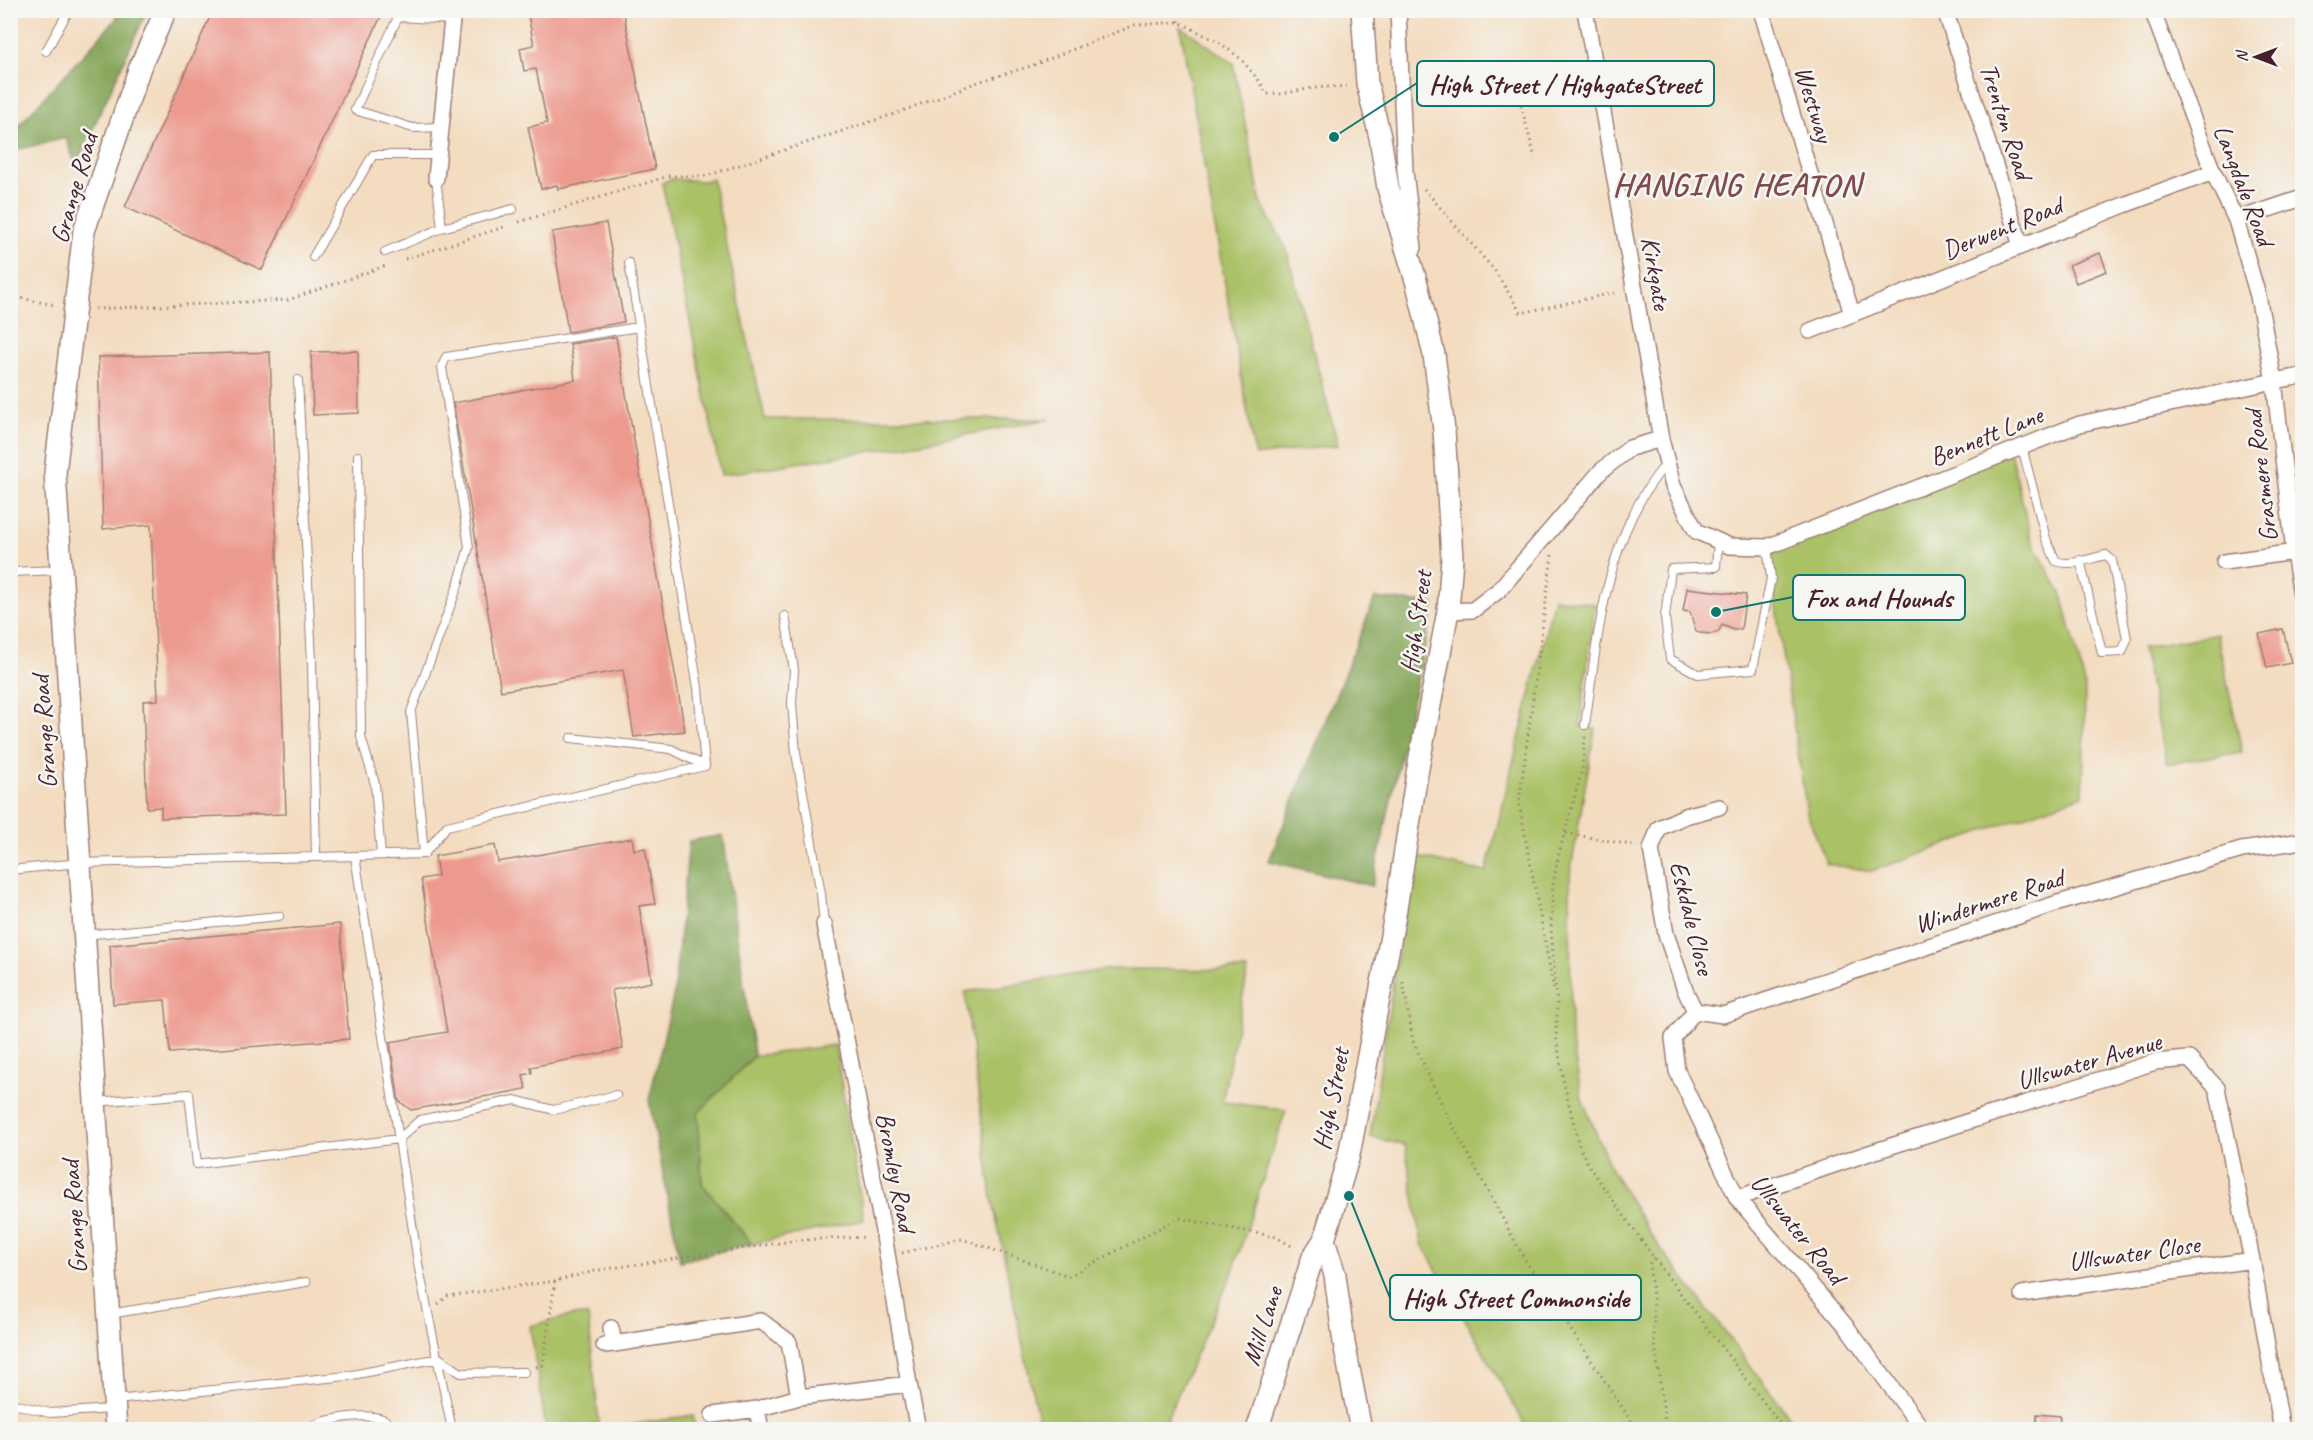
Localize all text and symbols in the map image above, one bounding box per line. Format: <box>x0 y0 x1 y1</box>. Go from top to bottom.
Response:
north arrow <box>2226 27 2286 87</box>
text: N <box>2232 49 2252 62</box>
street label: Trenton Road <box>1972 59 2041 187</box>
callout: High Street / HighgateStreet <box>1417 61 1714 106</box>
street label: Westway <box>1787 62 1842 148</box>
text: High Street / HighgateStreet <box>1429 67 1704 101</box>
street label: Langdale Road <box>2206 120 2283 254</box>
street label: Grange Road <box>43 125 107 247</box>
district label: HANGING HEATON <box>1613 164 1865 205</box>
street label: Derwent Road <box>1937 188 2070 267</box>
street label: Kirkgate <box>1633 234 1679 314</box>
street label: Bennett Lane <box>1925 397 2050 474</box>
street label: Grasmere Road <box>2236 404 2285 544</box>
street label: High Street <box>1392 566 1440 675</box>
callout: Fox and Hounds <box>1793 575 1965 620</box>
text: Fox and Hounds <box>1806 581 1955 615</box>
street label: Grange Road <box>23 671 64 790</box>
street label: Eskdale Close <box>1662 858 1723 981</box>
street label: Windermere Road <box>1910 860 2071 941</box>
street label: Ullswater Avenue <box>2013 1024 2166 1097</box>
street label: High Street <box>1305 1043 1357 1153</box>
street label: Bromley Road <box>868 1110 924 1238</box>
street label: Grange Road <box>53 1156 94 1275</box>
street label: Ullswater Road <box>1743 1167 1855 1294</box>
street label: Ullswater Close <box>2066 1227 2204 1279</box>
callout: High Street Commonside <box>1390 1275 1641 1320</box>
street label: Mill Lane <box>1234 1281 1291 1369</box>
text: High Street Commonside <box>1403 1281 1631 1315</box>

